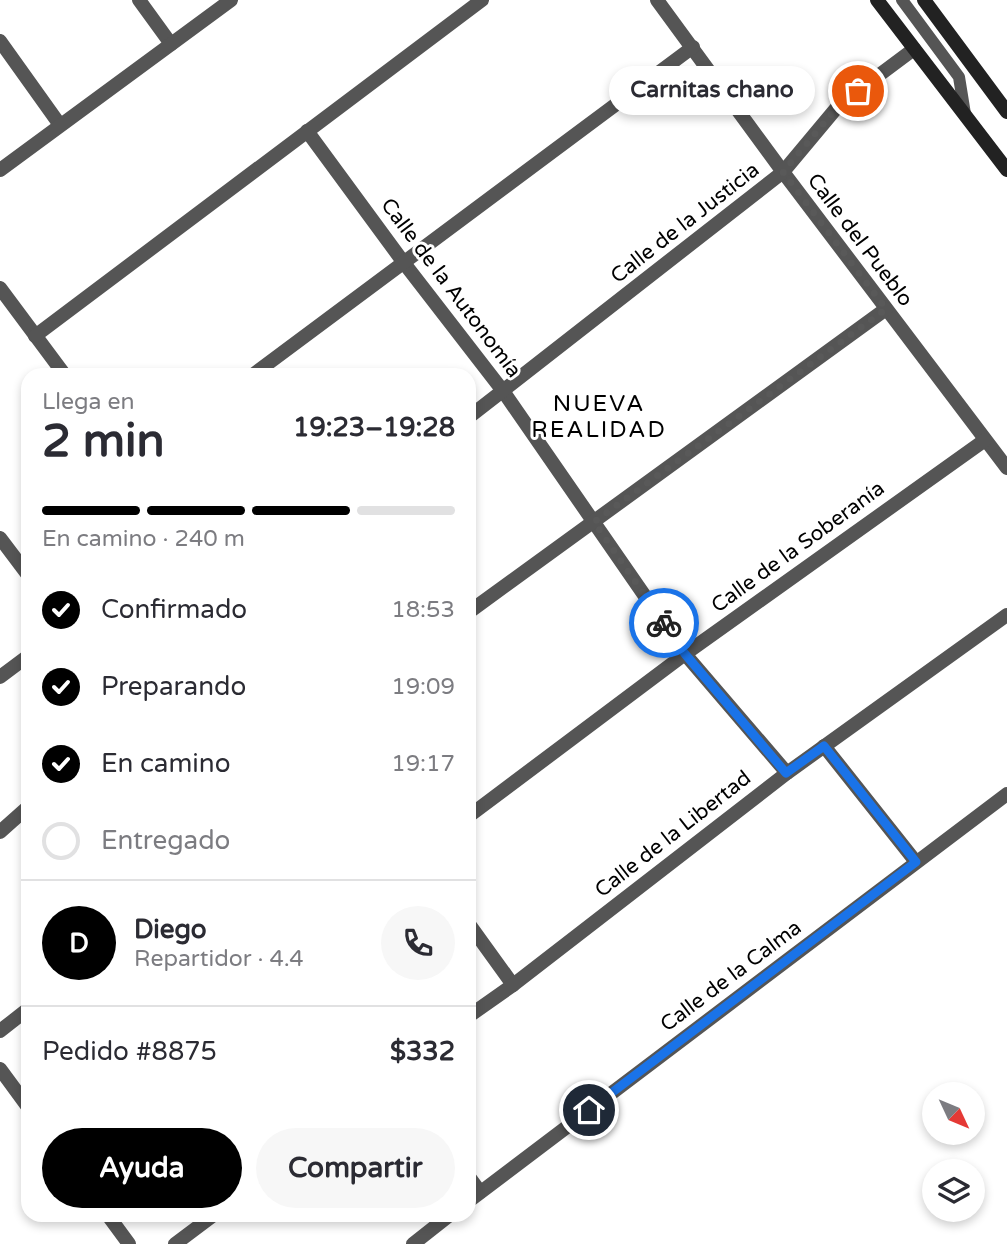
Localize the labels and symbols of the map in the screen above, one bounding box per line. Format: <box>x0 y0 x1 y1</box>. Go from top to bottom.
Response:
pin <box>828 61 888 121</box>
callout: Carnitas chano <box>610 66 816 116</box>
street label: Calle de la Justicia <box>606 157 764 289</box>
street label: Calle del Pueblo <box>802 169 918 311</box>
street label: Calle de la Autonomía <box>375 193 527 383</box>
district label: NUEVA REALIDAD <box>531 390 667 444</box>
street label: Calle de la Soberanía <box>707 476 889 618</box>
courier <box>629 588 699 658</box>
street label: Calle de la Libertad <box>590 765 756 903</box>
street label: Calle de la Calma <box>656 915 806 1037</box>
pin <box>559 1080 619 1140</box>
north arrow <box>922 1082 985 1144</box>

